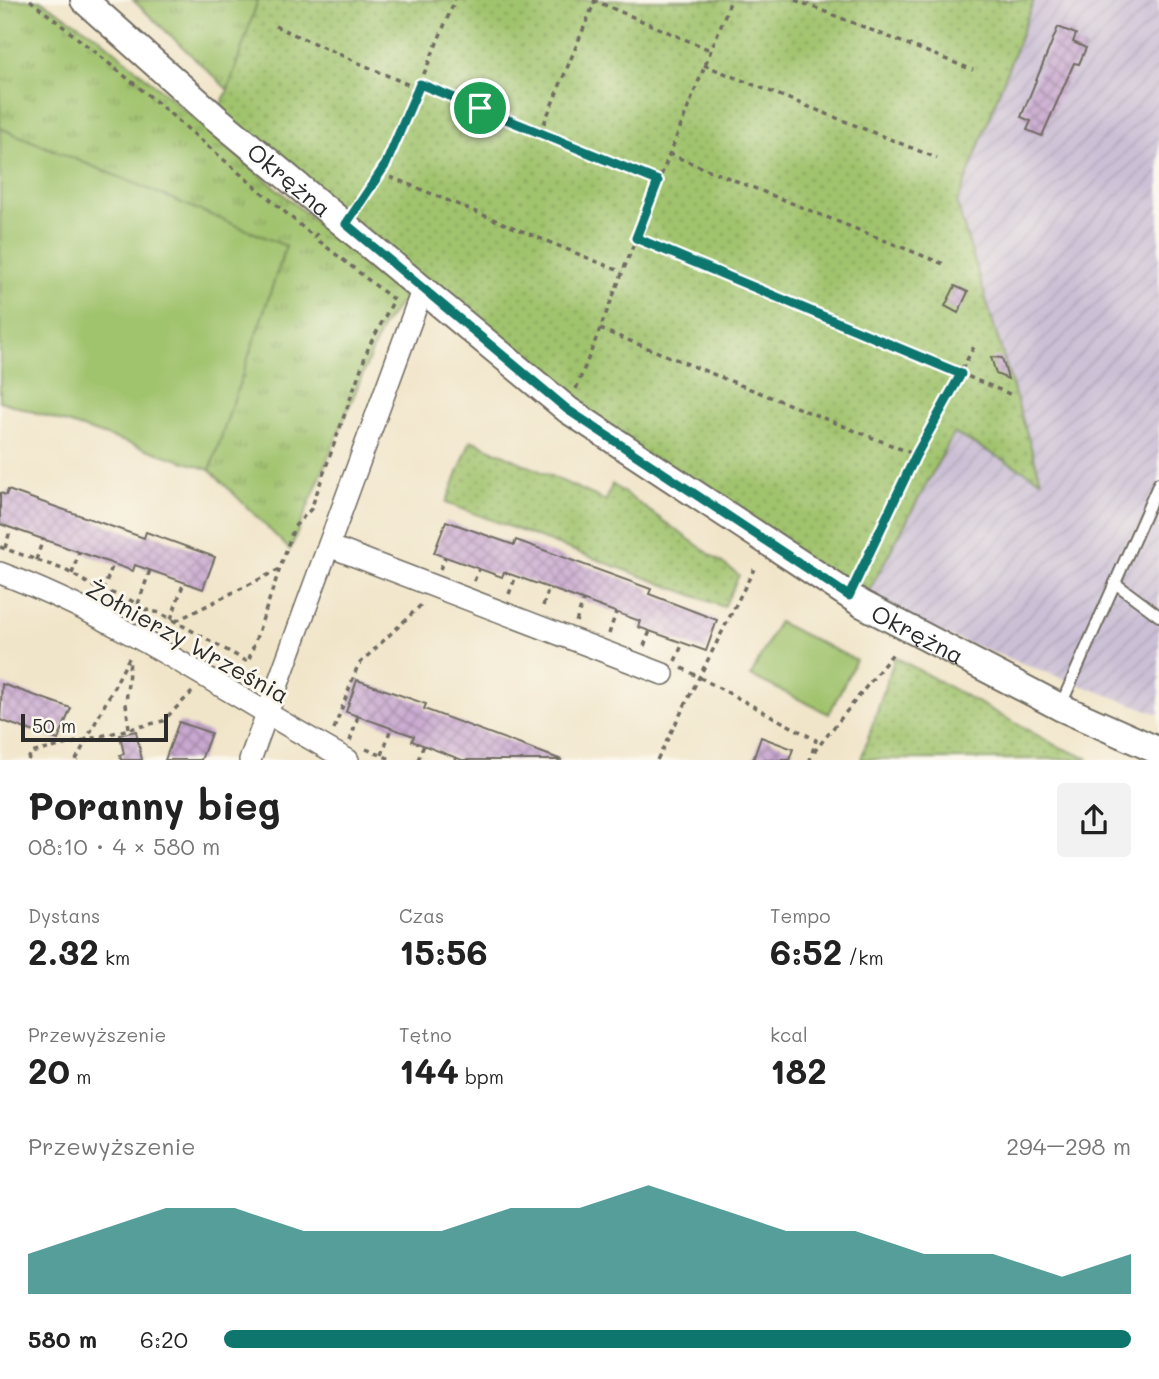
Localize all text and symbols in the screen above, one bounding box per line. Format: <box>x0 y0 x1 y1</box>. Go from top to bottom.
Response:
pin <box>450 78 510 138</box>
icon: arrive <box>461 89 499 127</box>
street label: Okrężna <box>241 135 338 223</box>
street label: Żołnierzy Września <box>81 572 295 710</box>
street label: Okrężna <box>867 596 970 670</box>
scale bar <box>21 710 168 742</box>
text: 50 m <box>32 713 76 738</box>
text: Poranny bieg <box>28 780 280 830</box>
button: share <box>1057 783 1131 857</box>
text: 08:10 · 4 × 580 m <box>28 831 220 861</box>
text: Dystans <box>28 903 100 928</box>
text: Czas <box>399 903 444 928</box>
text: Tempo <box>770 903 830 928</box>
text: 2.32 <box>28 928 99 974</box>
text: 15:56 <box>399 928 488 974</box>
text: 6:52 <box>770 928 842 974</box>
text: km <box>99 945 130 970</box>
text: /km <box>842 945 884 970</box>
text: Przewyższenie <box>28 1022 166 1047</box>
text: Tętno <box>399 1022 452 1047</box>
text: kcal <box>770 1022 808 1047</box>
text: 20 <box>28 1047 70 1093</box>
text: 144 <box>399 1047 459 1093</box>
text: 182 <box>770 1047 827 1093</box>
text: m <box>70 1064 91 1089</box>
text: bpm <box>459 1064 504 1089</box>
text: Przewyższenie <box>28 1131 196 1161</box>
text: 294–298 m <box>1006 1131 1131 1161</box>
text: 580 m <box>28 1324 97 1354</box>
text: 6:20 <box>140 1324 188 1354</box>

